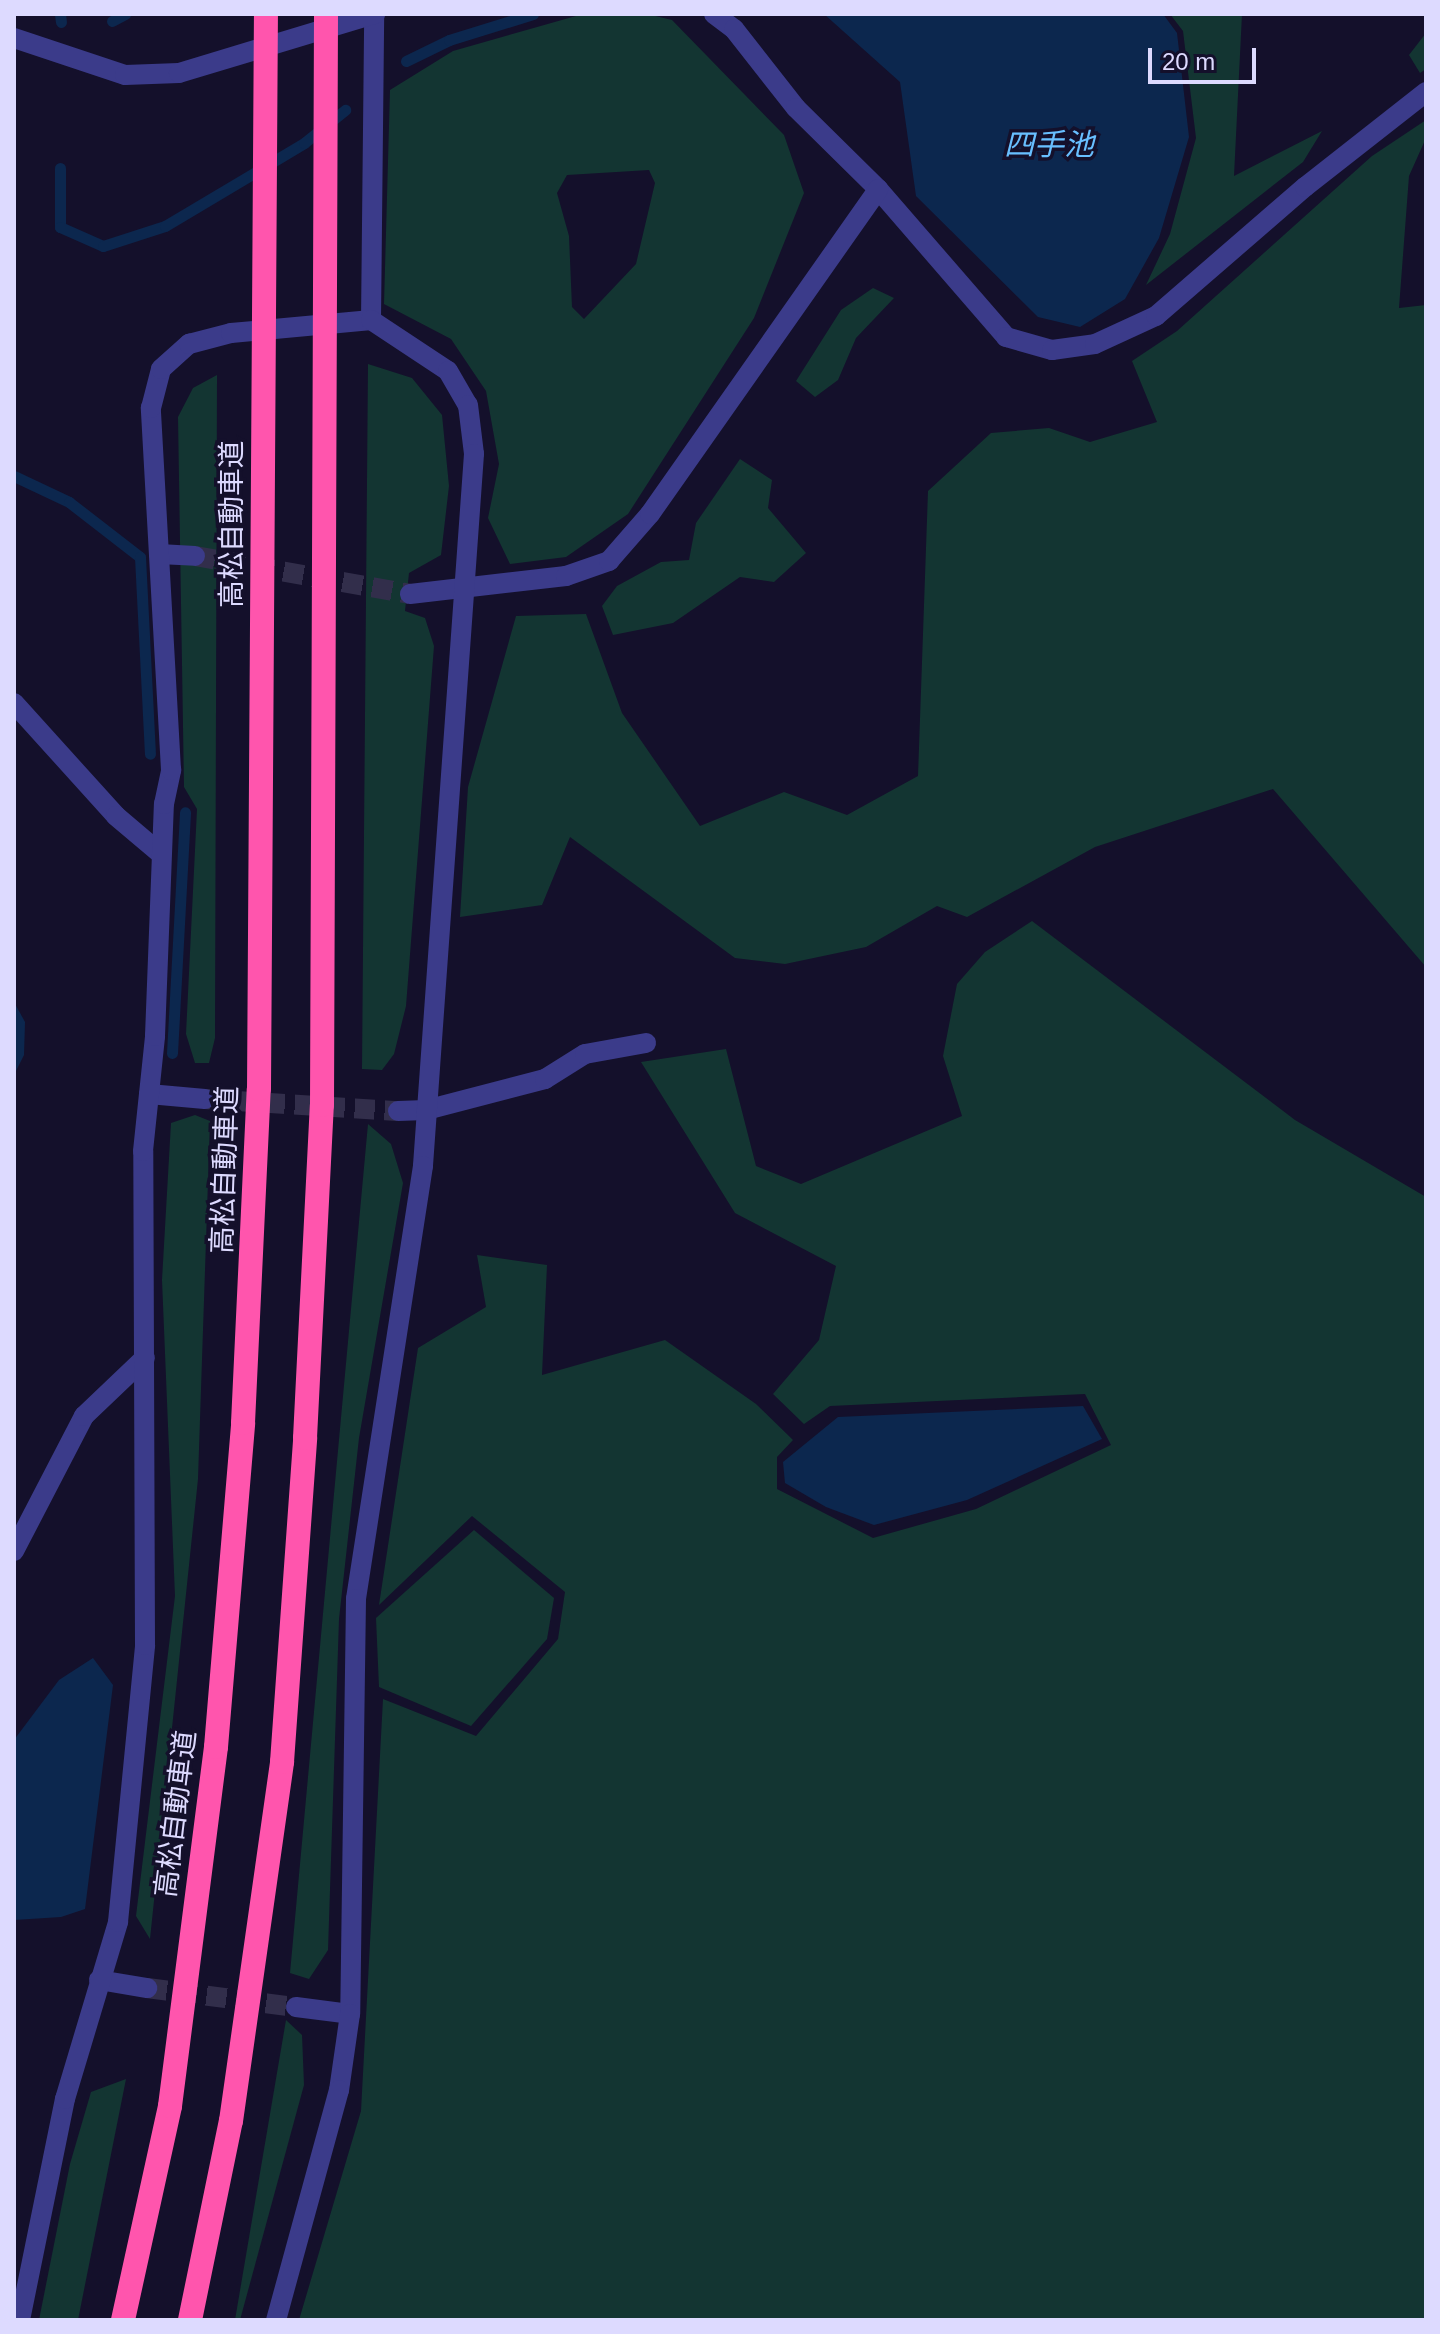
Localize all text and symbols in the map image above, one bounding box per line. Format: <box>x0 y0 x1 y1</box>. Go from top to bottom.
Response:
scale bar <box>1152 32 1260 82</box>
text: 20 m <box>1162 48 1215 75</box>
water label: 四手池 <box>1004 127 1094 163</box>
street label: 高松自動車道 <box>215 440 249 608</box>
street label: 高松自動車道 <box>205 1085 245 1255</box>
street label: 高松自動車道 <box>149 1729 203 1899</box>

